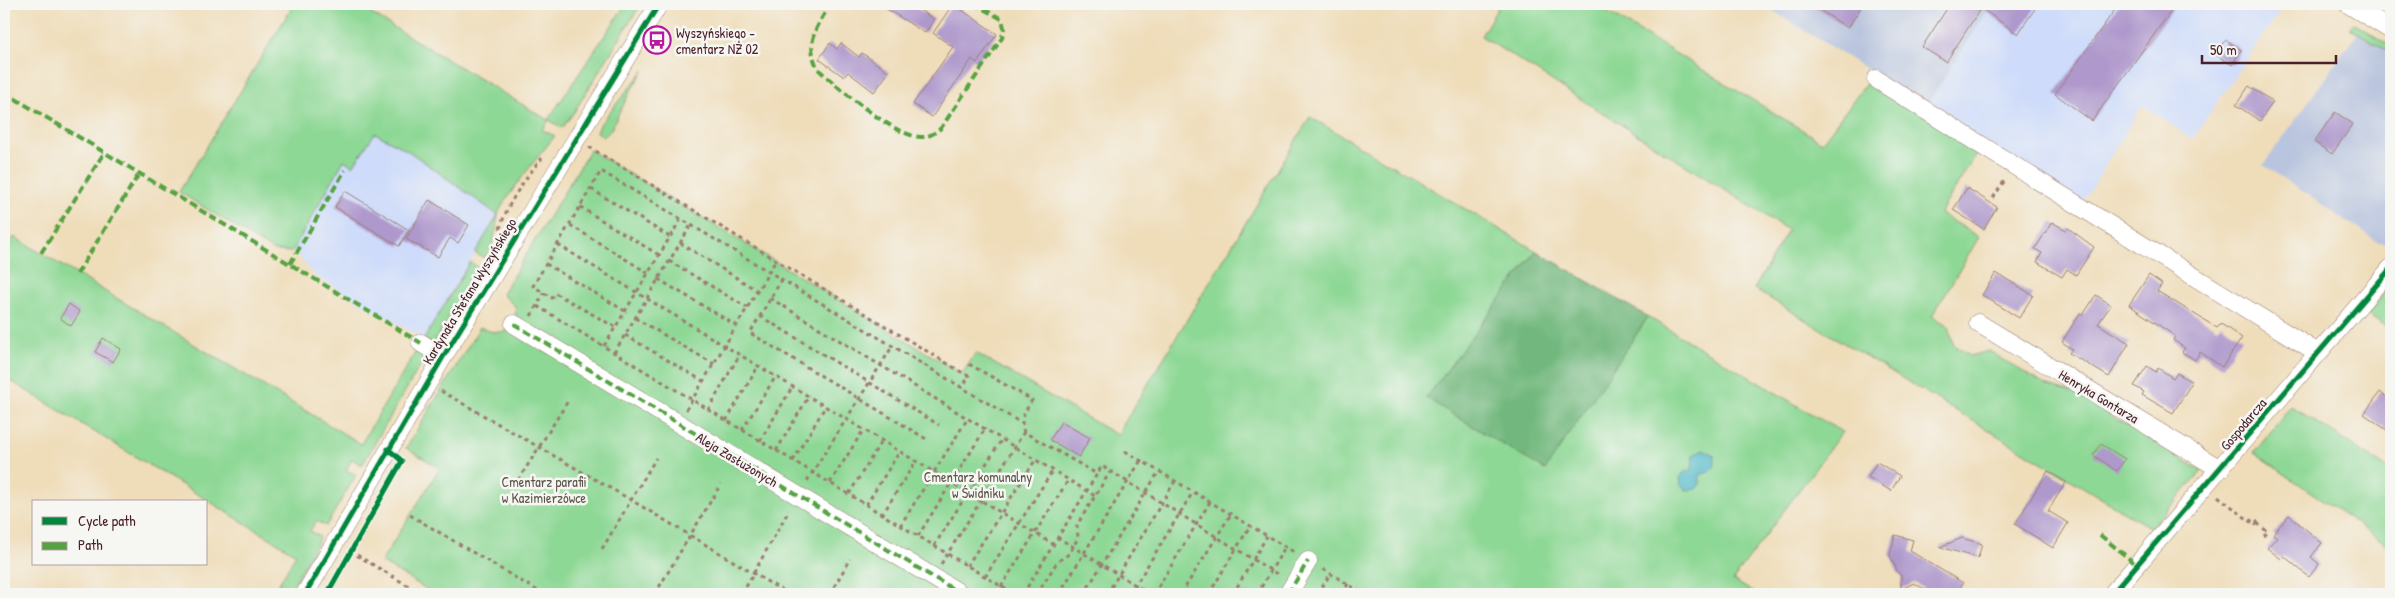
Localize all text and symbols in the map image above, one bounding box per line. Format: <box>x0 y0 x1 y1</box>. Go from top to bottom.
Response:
place label: Wyszyńskiego - cmentarz NŻ 02 <box>676 23 759 58</box>
bus stop icon: Wyszyńskiego - cmentarz NŻ 02 <box>642 25 672 55</box>
scale bar <box>2202 32 2336 64</box>
text: 50 m <box>2210 39 2237 60</box>
street label: Kardynała Stefana Wyszyńskiego <box>418 214 521 368</box>
street label: Henryka Gontarza <box>2055 365 2143 428</box>
street label: Gospodarcza <box>2216 394 2272 455</box>
street label: Aleja Zasłużonych <box>692 427 782 492</box>
park label: Cmentarz komunalny w Świdniku <box>924 467 1032 502</box>
park label: Cmentarz parafii w Kazimierzówce <box>501 472 587 507</box>
legend <box>32 500 208 566</box>
text: Cycle path <box>78 510 136 531</box>
text: Path <box>78 534 103 555</box>

